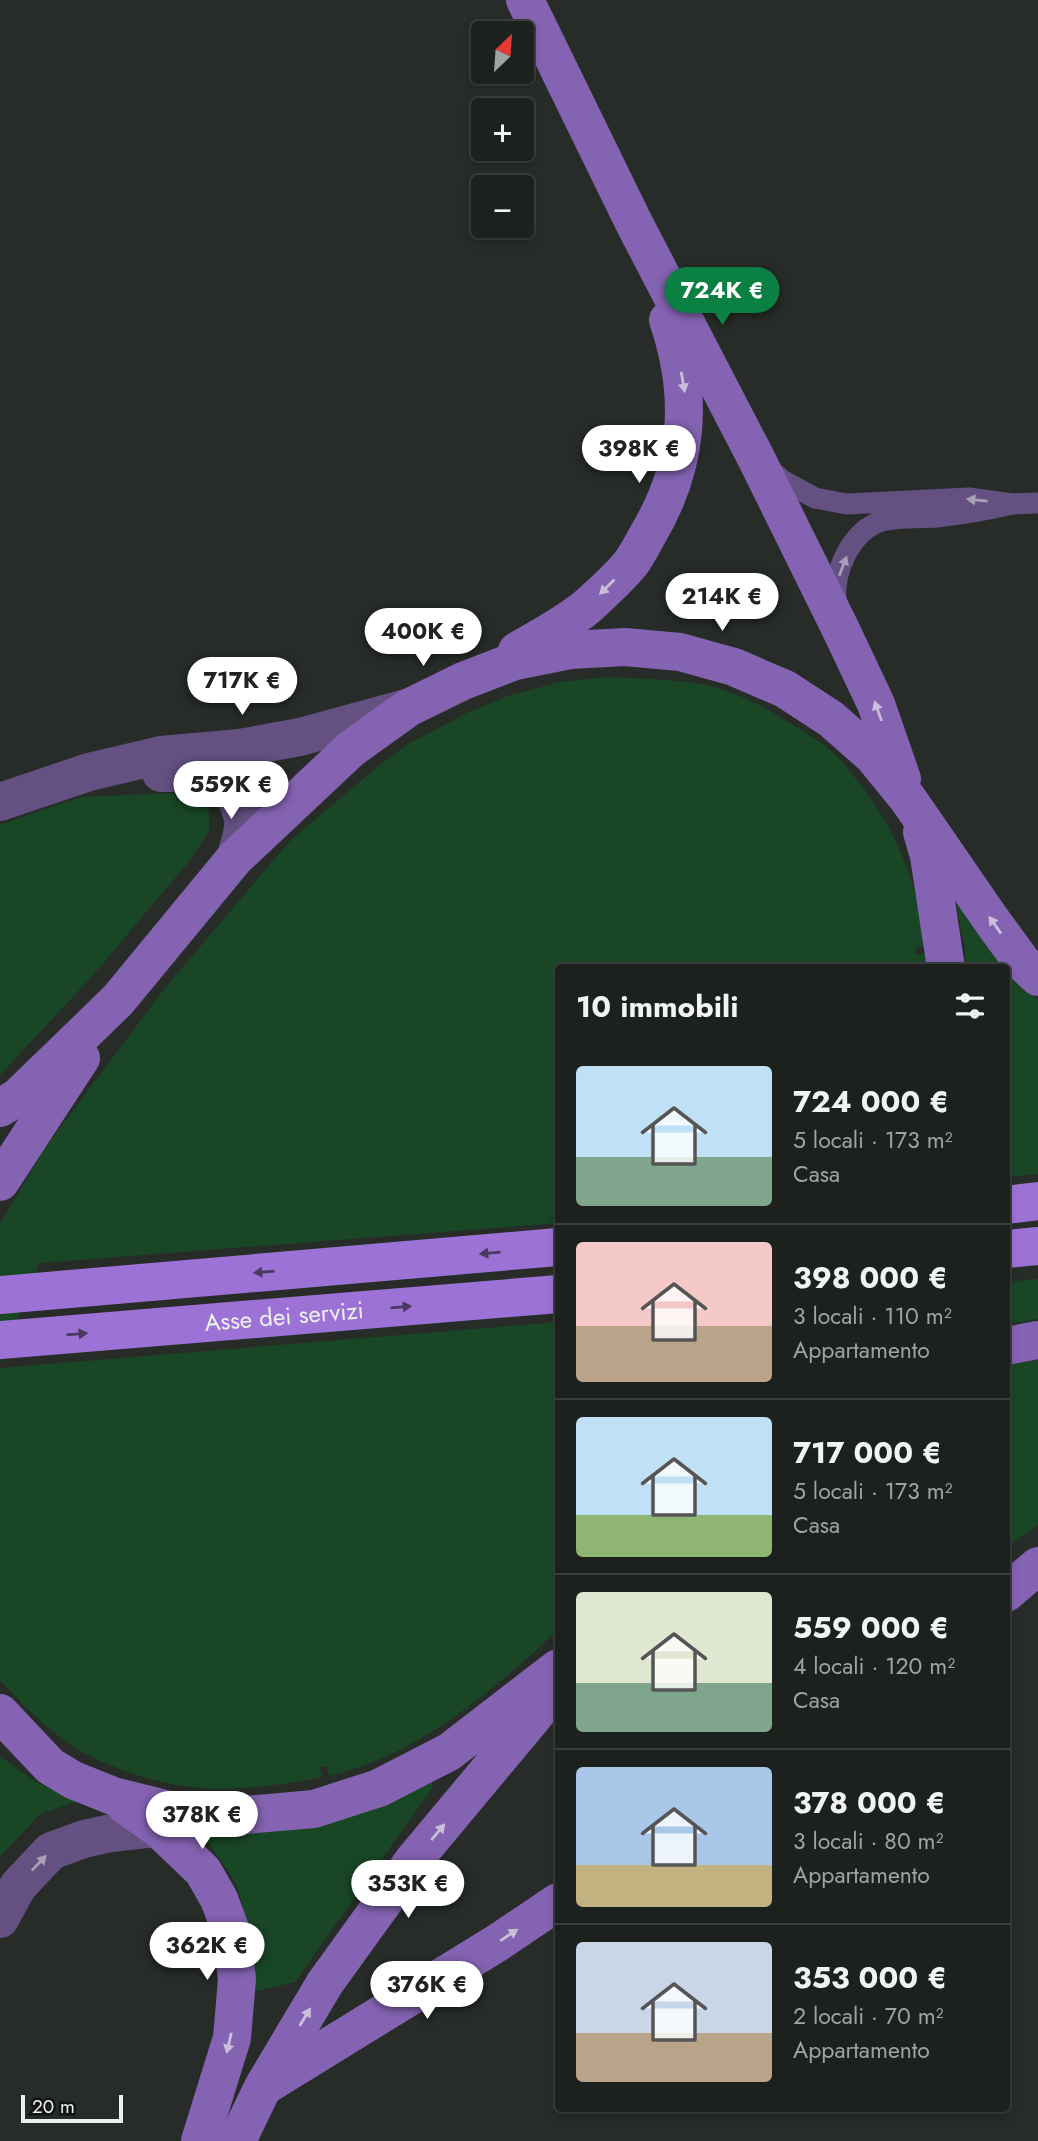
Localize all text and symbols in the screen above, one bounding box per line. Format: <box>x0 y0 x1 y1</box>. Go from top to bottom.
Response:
north arrow <box>471 21 534 84</box>
map controls <box>471 21 534 238</box>
button: + <box>471 98 534 161</box>
button: − <box>471 175 534 238</box>
pin: 724K € <box>665 268 779 327</box>
text: 724K € <box>680 273 764 307</box>
one-way arrow <box>678 371 689 393</box>
pin: 398K € <box>582 426 696 485</box>
text: 398K € <box>598 431 680 465</box>
one-way arrow <box>966 494 988 505</box>
one-way arrow <box>837 555 848 576</box>
pin: 214K € <box>665 574 779 633</box>
one-way arrow <box>599 579 616 595</box>
text: 214K € <box>682 579 762 613</box>
pin: 400K € <box>366 608 480 668</box>
text: 400K € <box>381 614 465 648</box>
pin: 717K € <box>185 658 299 717</box>
text: 717K € <box>203 663 281 697</box>
one-way arrow <box>873 700 884 721</box>
pin: 559K € <box>174 762 288 821</box>
text: 559K € <box>189 767 273 801</box>
one-way arrow <box>988 916 1002 934</box>
text: 10 immobili <box>576 985 738 1028</box>
icon: filters <box>951 987 989 1025</box>
text: 724 000 € <box>793 1080 949 1123</box>
icon: home <box>632 1094 716 1178</box>
text: 5 locali · 173 m² <box>793 1123 953 1157</box>
text: Casa <box>793 1157 840 1191</box>
one-way arrow <box>479 1248 501 1259</box>
text: 398 000 € <box>793 1256 948 1299</box>
one-way arrow <box>252 1267 274 1278</box>
icon: home <box>632 1270 716 1354</box>
street label: Asse dei servizi <box>203 1292 365 1340</box>
text: 3 locali · 110 m² <box>793 1299 952 1333</box>
one-way arrow <box>391 1301 413 1312</box>
one-way arrow <box>66 1328 88 1339</box>
text: Appartamento <box>793 1333 930 1367</box>
text: 717 000 € <box>793 1431 942 1474</box>
icon: home <box>632 1445 716 1529</box>
text: 5 locali · 173 m² <box>793 1474 953 1508</box>
text: Casa <box>793 1508 840 1542</box>
text: 559 000 € <box>793 1606 949 1649</box>
icon: home <box>632 1620 716 1704</box>
text: 4 locali · 120 m² <box>793 1649 955 1683</box>
text: Casa <box>793 1683 840 1717</box>
text: 378 000 € <box>793 1781 945 1824</box>
pin: 378K € <box>145 1792 259 1851</box>
icon: home <box>632 1795 716 1879</box>
text: 378K € <box>162 1797 242 1831</box>
one-way arrow <box>430 1824 445 1842</box>
text: 3 locali · 80 m² <box>793 1824 944 1858</box>
one-way arrow <box>30 1855 47 1872</box>
text: Appartamento <box>793 1858 930 1892</box>
pin: 353K € <box>351 1860 465 1920</box>
text: 353K € <box>367 1866 449 1900</box>
pin: 362K € <box>150 1923 264 1982</box>
text: 362K € <box>166 1928 248 1962</box>
one-way arrow <box>499 1929 519 1942</box>
text: 353 000 € <box>793 1956 947 1999</box>
pin: 376K € <box>370 1962 484 2021</box>
text: 376K € <box>386 1967 468 2001</box>
icon: home <box>632 1970 716 2054</box>
text: 2 locali · 70 m² <box>793 1999 944 2033</box>
one-way arrow <box>299 2007 311 2026</box>
one-way arrow <box>224 2032 235 2054</box>
text: Appartamento <box>793 2033 930 2067</box>
scale bar <box>21 2092 122 2124</box>
text: 20 m <box>32 2093 75 2120</box>

